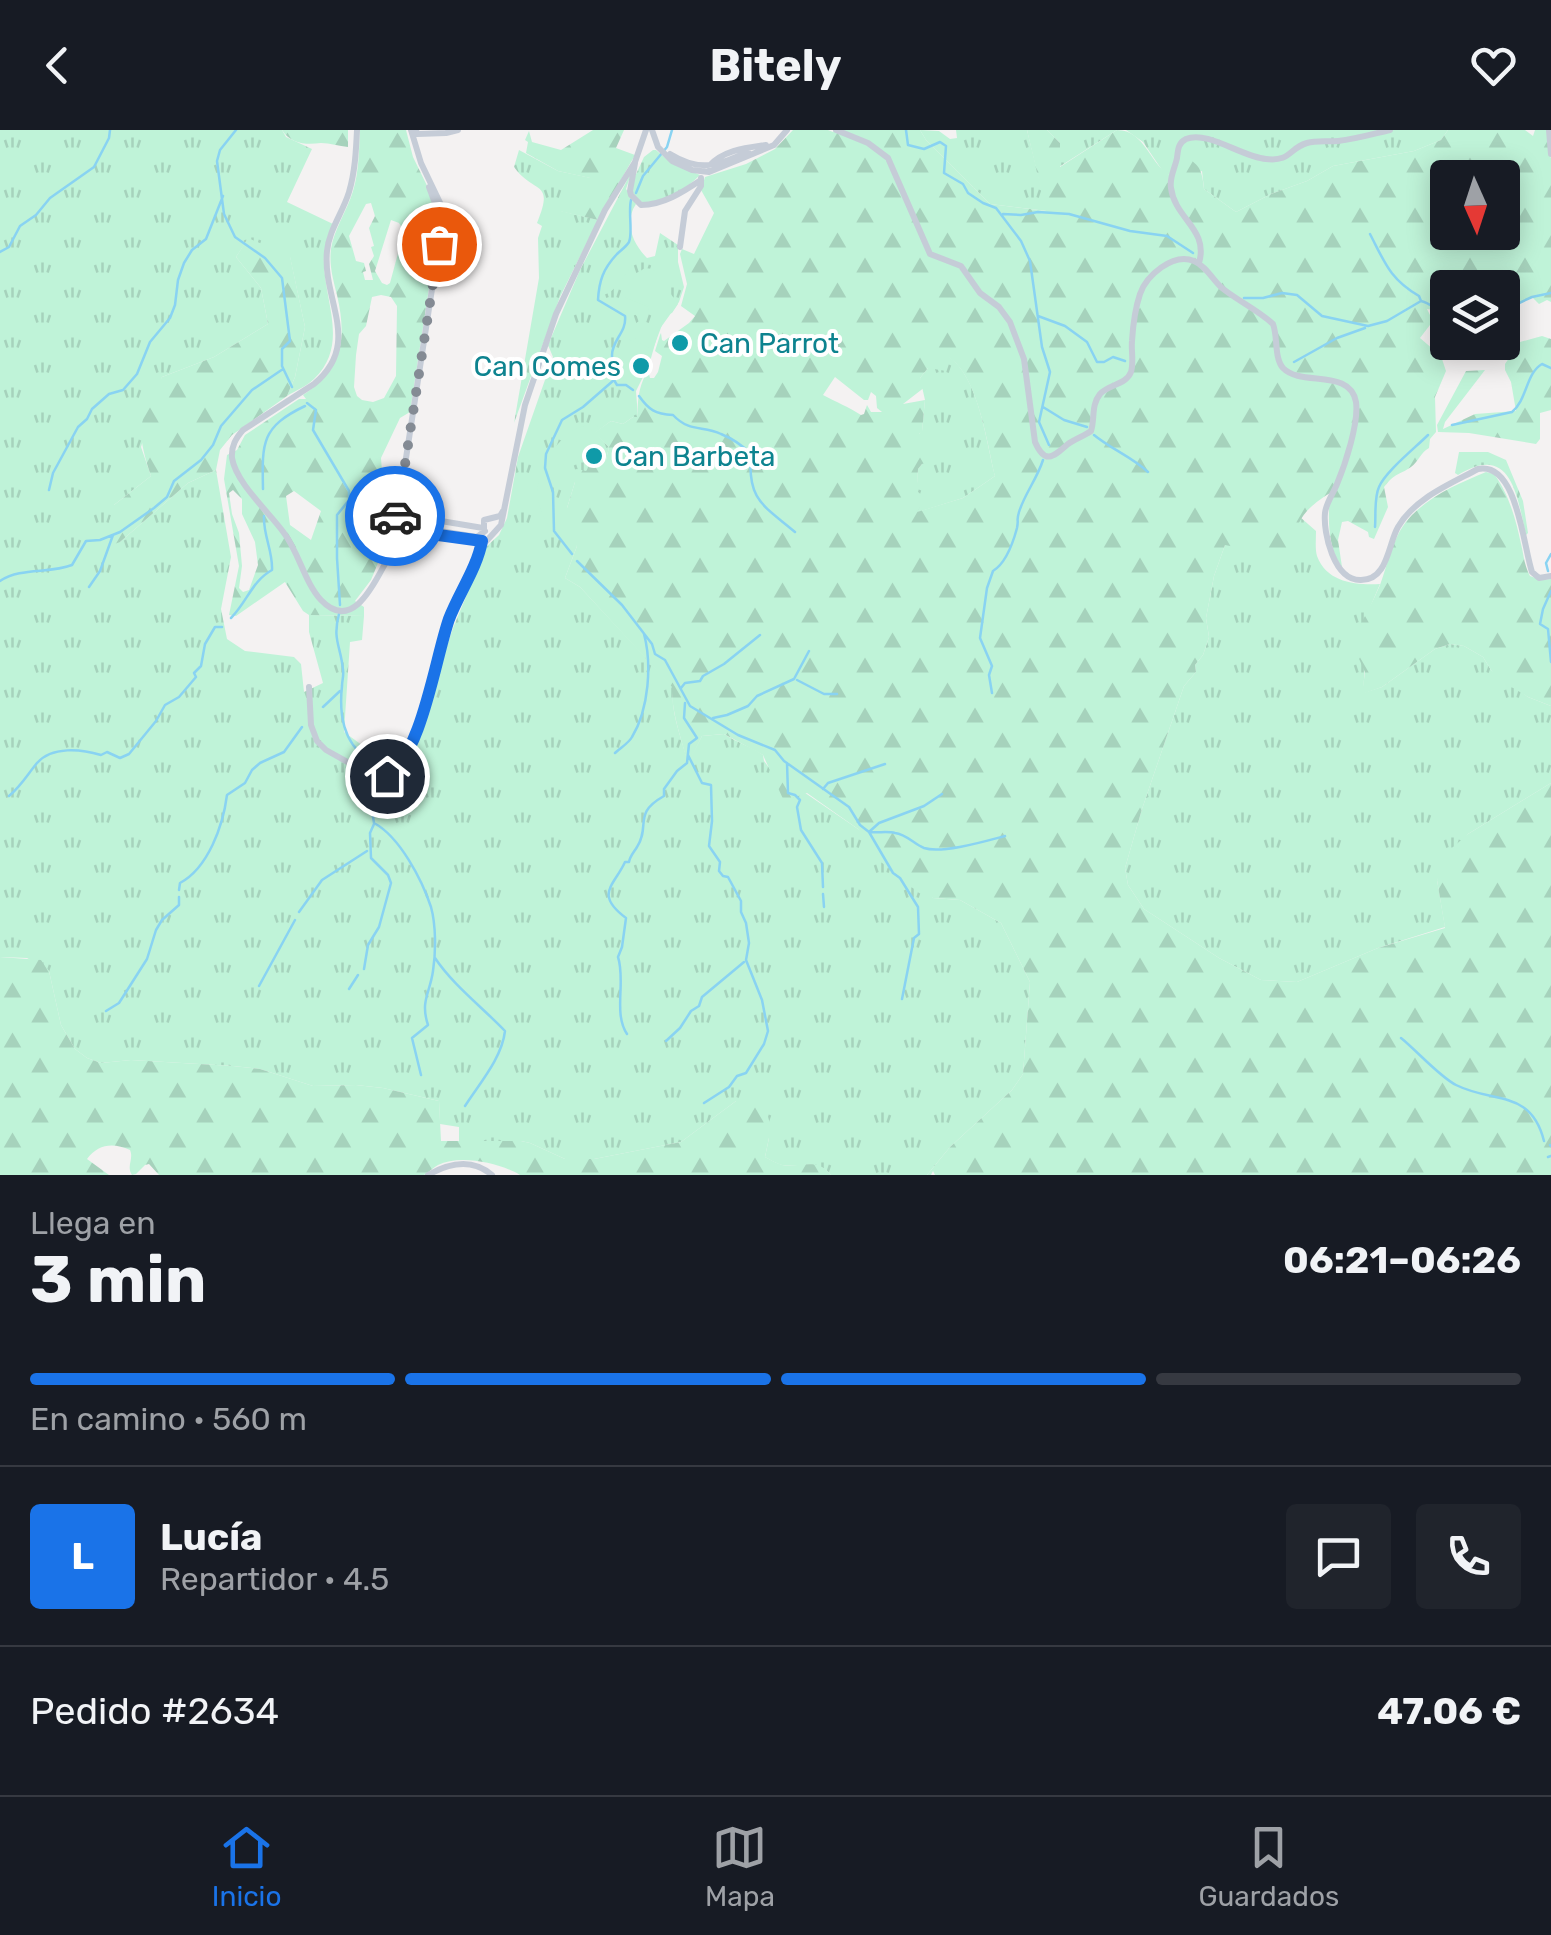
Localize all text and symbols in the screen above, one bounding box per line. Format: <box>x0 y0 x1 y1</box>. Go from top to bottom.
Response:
icon: back <box>30 38 85 93</box>
icon: heart <box>1466 38 1521 93</box>
text: Bitely <box>709 39 842 92</box>
north arrow <box>1430 160 1520 250</box>
map controls <box>1430 160 1520 360</box>
pin <box>397 202 482 287</box>
icon: bag <box>412 217 467 272</box>
button: layers <box>1430 270 1520 360</box>
place label: Can Parrot <box>700 327 839 360</box>
marker: Can Parrot <box>669 332 691 354</box>
place label: Can Comes <box>473 350 621 383</box>
marker: Can Comes <box>630 355 652 377</box>
place label: Can Barbeta <box>614 440 775 473</box>
marker: Can Barbeta <box>583 445 605 467</box>
courier <box>345 466 445 566</box>
icon: car <box>368 489 423 544</box>
pin <box>345 734 430 819</box>
icon: home <box>360 749 415 804</box>
text: Llega en <box>30 1204 156 1242</box>
text: 06:21–06:26 <box>1283 1237 1521 1283</box>
text: 3 min <box>30 1241 207 1318</box>
text: En camino · 560 m <box>30 1400 307 1438</box>
button: chat <box>1286 1504 1391 1609</box>
button: phone <box>1416 1504 1521 1609</box>
text: Lucía <box>160 1514 262 1560</box>
text: L <box>71 1533 94 1579</box>
text: Repartidor · 4.5 <box>160 1560 389 1598</box>
text: Pedido #2634 <box>30 1688 279 1734</box>
text: 47.06 € <box>1377 1688 1521 1734</box>
tab: Inicio <box>212 1820 281 1913</box>
tab: Mapa <box>705 1820 775 1913</box>
tab: Guardados <box>1198 1820 1339 1913</box>

